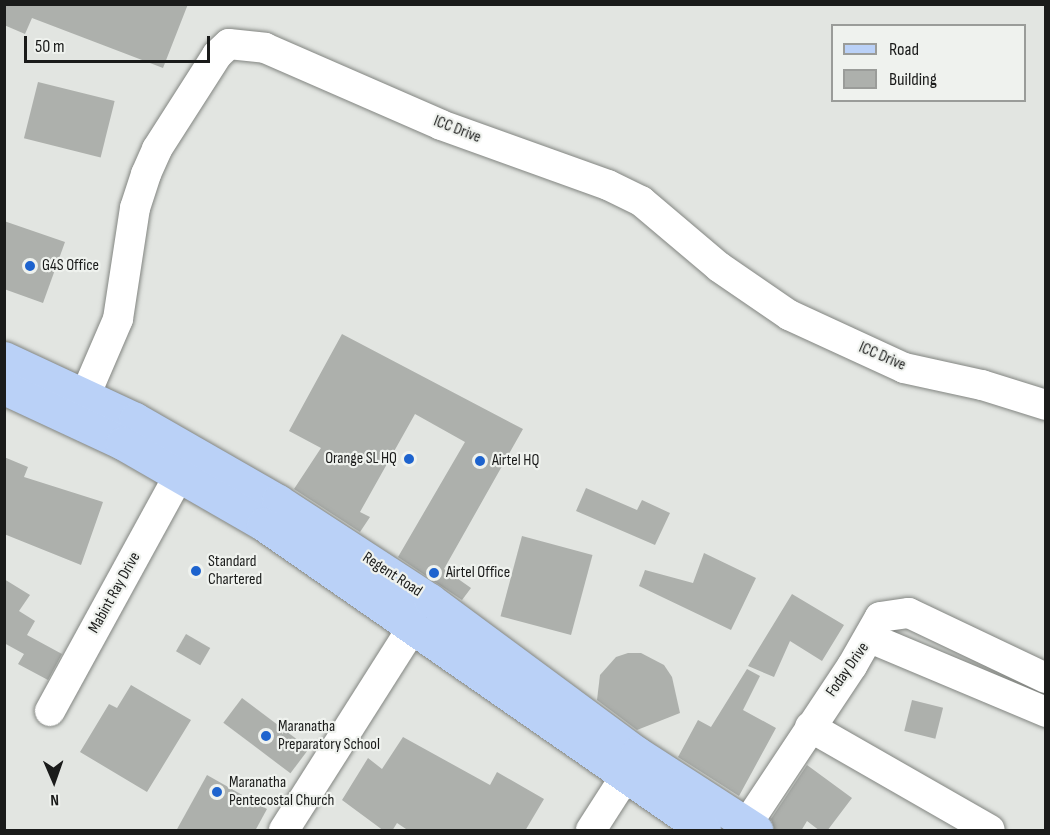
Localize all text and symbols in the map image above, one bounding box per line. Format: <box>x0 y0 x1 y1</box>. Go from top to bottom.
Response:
scale bar <box>27 24 213 62</box>
legend <box>831 24 1026 102</box>
text: 50 m <box>35 36 65 57</box>
text: Road <box>889 39 919 60</box>
text: Building <box>889 69 937 90</box>
street label: ICC Drive <box>431 112 483 148</box>
place label: G4S Office <box>42 256 99 276</box>
marker: G4S Office <box>23 259 37 273</box>
street label: ICC Drive <box>856 339 908 375</box>
place label: Orange SL HQ <box>325 449 397 469</box>
place label: Airtel HQ <box>492 451 539 471</box>
marker: Orange SL HQ <box>402 452 416 466</box>
marker: Airtel HQ <box>473 454 487 468</box>
street label: Mabint Ray Drive <box>85 549 145 637</box>
street label: Regent Road <box>358 549 426 601</box>
place label: Standard Chartered <box>208 552 262 590</box>
place label: Airtel Office <box>446 563 510 583</box>
marker: Standard Chartered <box>189 564 203 578</box>
marker: Airtel Office <box>427 566 441 580</box>
street label: Foday Drive <box>822 639 874 701</box>
place label: Maranatha Preparatory School <box>278 717 380 755</box>
marker: Maranatha Preparatory School <box>259 729 273 743</box>
north arrow <box>24 751 84 811</box>
place label: Maranatha Pentecostal Church <box>229 773 334 811</box>
marker: Maranatha Pentecostal Church <box>210 785 224 799</box>
text: N <box>50 790 59 809</box>

